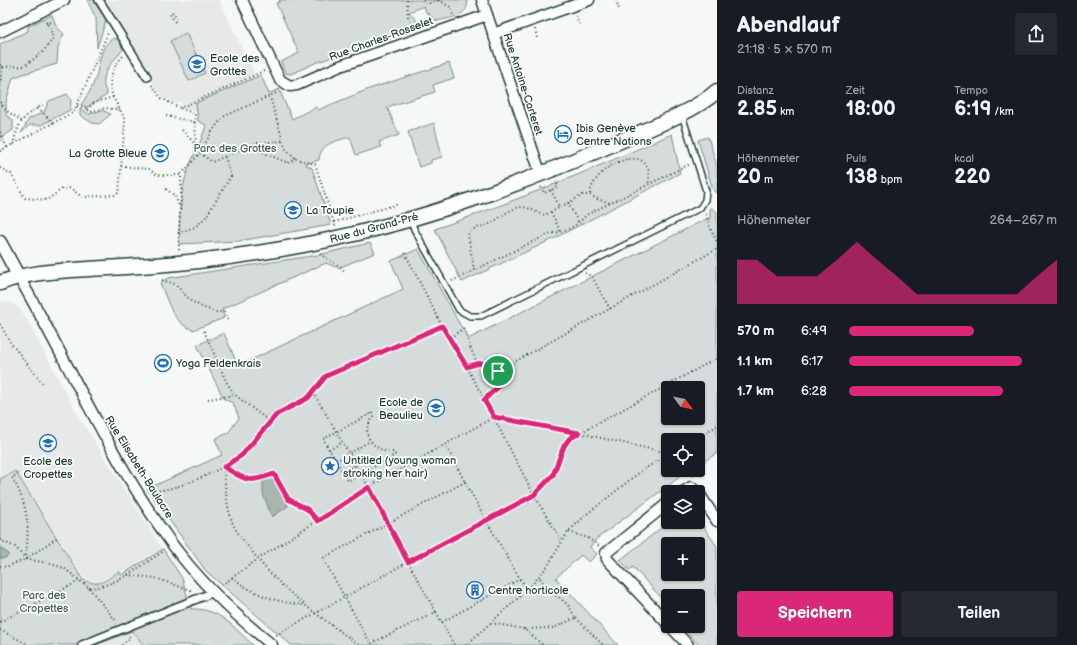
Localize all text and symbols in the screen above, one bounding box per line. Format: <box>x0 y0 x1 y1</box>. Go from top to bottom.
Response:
text: Abendlauf <box>737 12 840 39</box>
button: share <box>1015 13 1057 55</box>
street label: Rue Charles-Rosselet <box>327 14 435 64</box>
street label: Rue Antoine-Carteret <box>500 31 546 137</box>
text: 21:18 · 5 × 570 m <box>737 41 832 57</box>
place label: Ecole des Grottes <box>210 52 260 78</box>
school or university icon: Ecole des Grottes <box>187 54 207 74</box>
text: Distanz <box>737 84 774 97</box>
text: Zeit <box>846 84 865 97</box>
text: Tempo <box>954 84 988 97</box>
text: 2.85 <box>737 97 777 121</box>
text: 18:00 <box>846 97 896 121</box>
text: 6:19 <box>954 97 991 121</box>
text: km <box>777 105 794 118</box>
text: /km <box>991 105 1014 118</box>
place label: Ibis Genève Centre Nations <box>576 122 652 148</box>
hotel icon: Ibis Genève Centre Nations <box>553 124 573 144</box>
park label: Parc des Grottes <box>193 142 277 155</box>
school or university icon: La Grotte Bleue <box>150 143 170 163</box>
place label: La Grotte Bleue <box>69 147 147 160</box>
text: Höhenmeter <box>737 152 799 165</box>
text: Puls <box>846 152 867 165</box>
text: kcal <box>954 152 974 165</box>
text: 20 <box>737 165 761 189</box>
text: 138 <box>846 165 878 189</box>
text: 220 <box>954 165 990 189</box>
text: m <box>761 173 773 186</box>
text: bpm <box>878 173 902 186</box>
school or university icon: La Toupie <box>283 200 303 220</box>
place label: La Toupie <box>306 204 355 217</box>
street label: Rue du Grand-Pré <box>328 210 420 246</box>
text: Höhenmeter <box>737 212 811 228</box>
text: 264–267 m <box>989 212 1057 228</box>
text: 570 m <box>737 323 774 339</box>
text: 6:49 <box>801 323 827 339</box>
sports icon: Yoga Feldenkrais <box>153 353 173 373</box>
text: 1.1 km <box>737 353 772 369</box>
text: 6:17 <box>801 353 823 369</box>
pin <box>481 354 515 388</box>
place label: Yoga Feldenkrais <box>175 357 261 370</box>
icon: arrive <box>487 360 509 382</box>
north arrow <box>661 381 705 425</box>
map controls <box>661 381 705 633</box>
text: 1.7 km <box>737 383 774 399</box>
text: 6:28 <box>801 383 827 399</box>
place label: Ecole de Beaulieu <box>379 396 423 422</box>
school or university icon: Ecole de Beaulieu <box>426 398 446 418</box>
street label: Rue Elisabeth-Baulacre <box>102 413 176 521</box>
school or university icon: Ecole des Cropettes <box>38 433 58 453</box>
button: locate <box>661 433 705 477</box>
place label: Untitled (young woman stroking her hair) <box>343 454 456 480</box>
place label: Ecole des Cropettes <box>23 455 73 481</box>
place icon: Untitled (young woman stroking her hair) <box>320 456 340 476</box>
button: layers <box>661 485 705 529</box>
button: + <box>661 537 705 581</box>
building icon: Centre horticole <box>465 580 485 600</box>
place label: Centre horticole <box>488 584 569 597</box>
park label: Parc des Cropettes <box>19 589 69 615</box>
button: − <box>661 589 705 633</box>
button: Speichern <box>737 591 893 637</box>
button: Teilen <box>901 591 1057 637</box>

